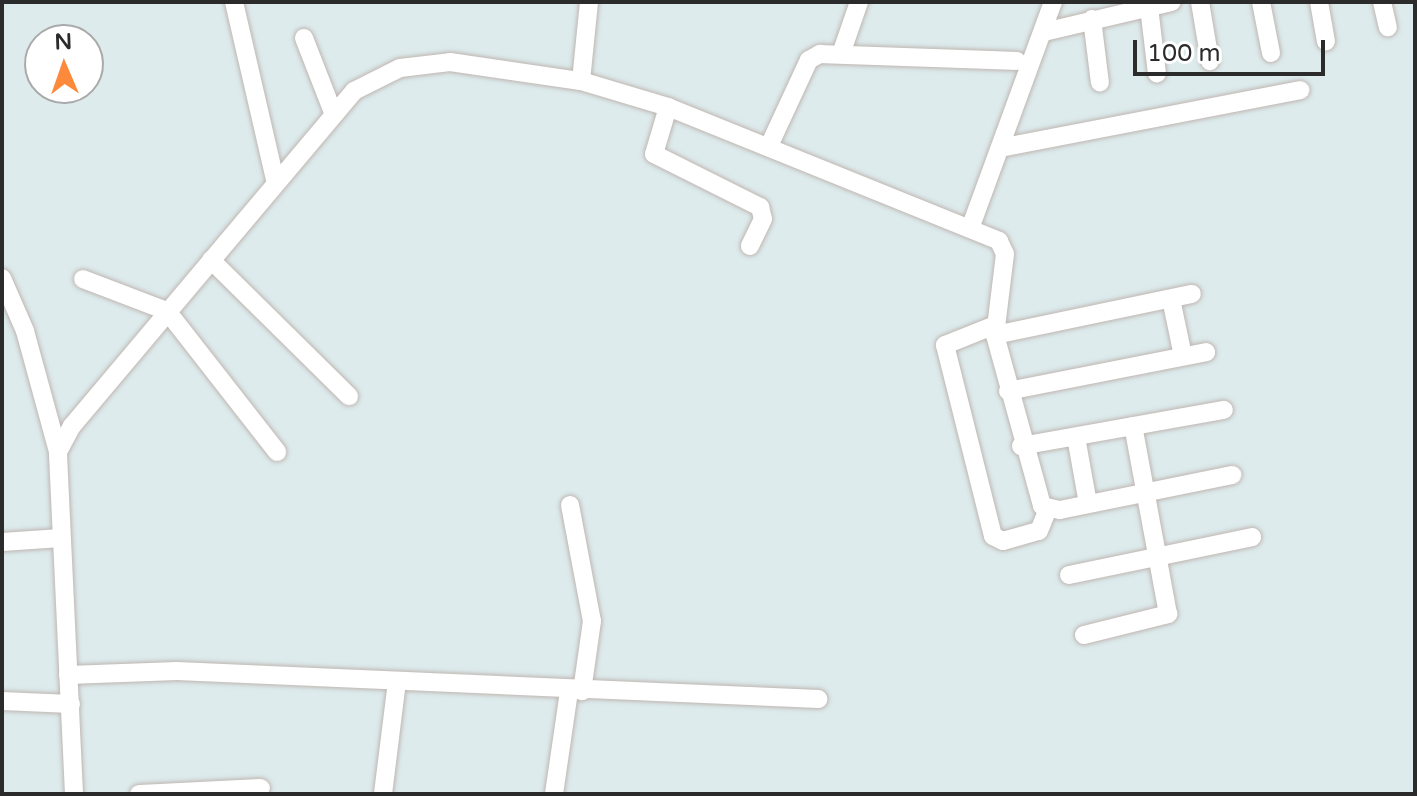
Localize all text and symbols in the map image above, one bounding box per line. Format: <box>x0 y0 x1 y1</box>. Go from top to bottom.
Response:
north arrow <box>24 24 104 104</box>
scale bar <box>1137 24 1329 74</box>
text: N <box>54 29 73 55</box>
text: 100 m <box>1147 39 1221 68</box>

